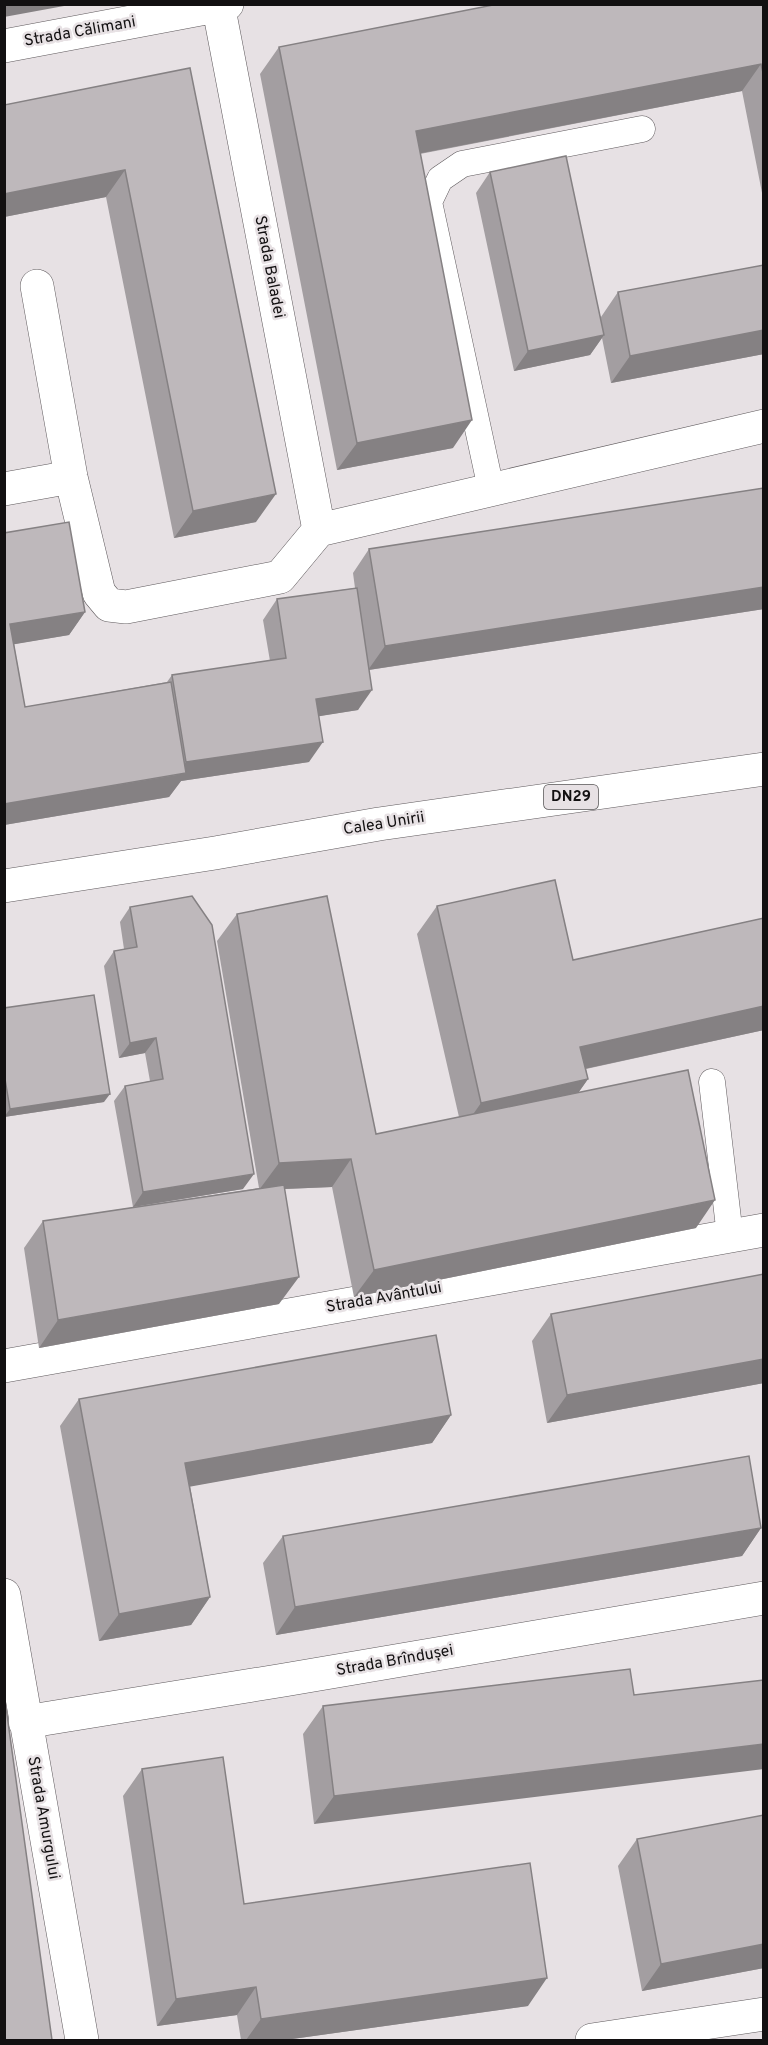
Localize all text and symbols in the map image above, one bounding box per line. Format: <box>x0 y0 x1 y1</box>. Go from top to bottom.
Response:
street label: Strada Călimani <box>23 12 137 52</box>
street label: Strada Baladei <box>249 214 289 320</box>
road number: DN29 <box>544 785 598 809</box>
street label: Calea Unirii <box>342 808 426 840</box>
street label: Strada Avântului <box>325 1278 443 1318</box>
street label: Strada Brîndușei <box>335 1641 455 1681</box>
street label: Strada Amurgului <box>22 1755 64 1881</box>

